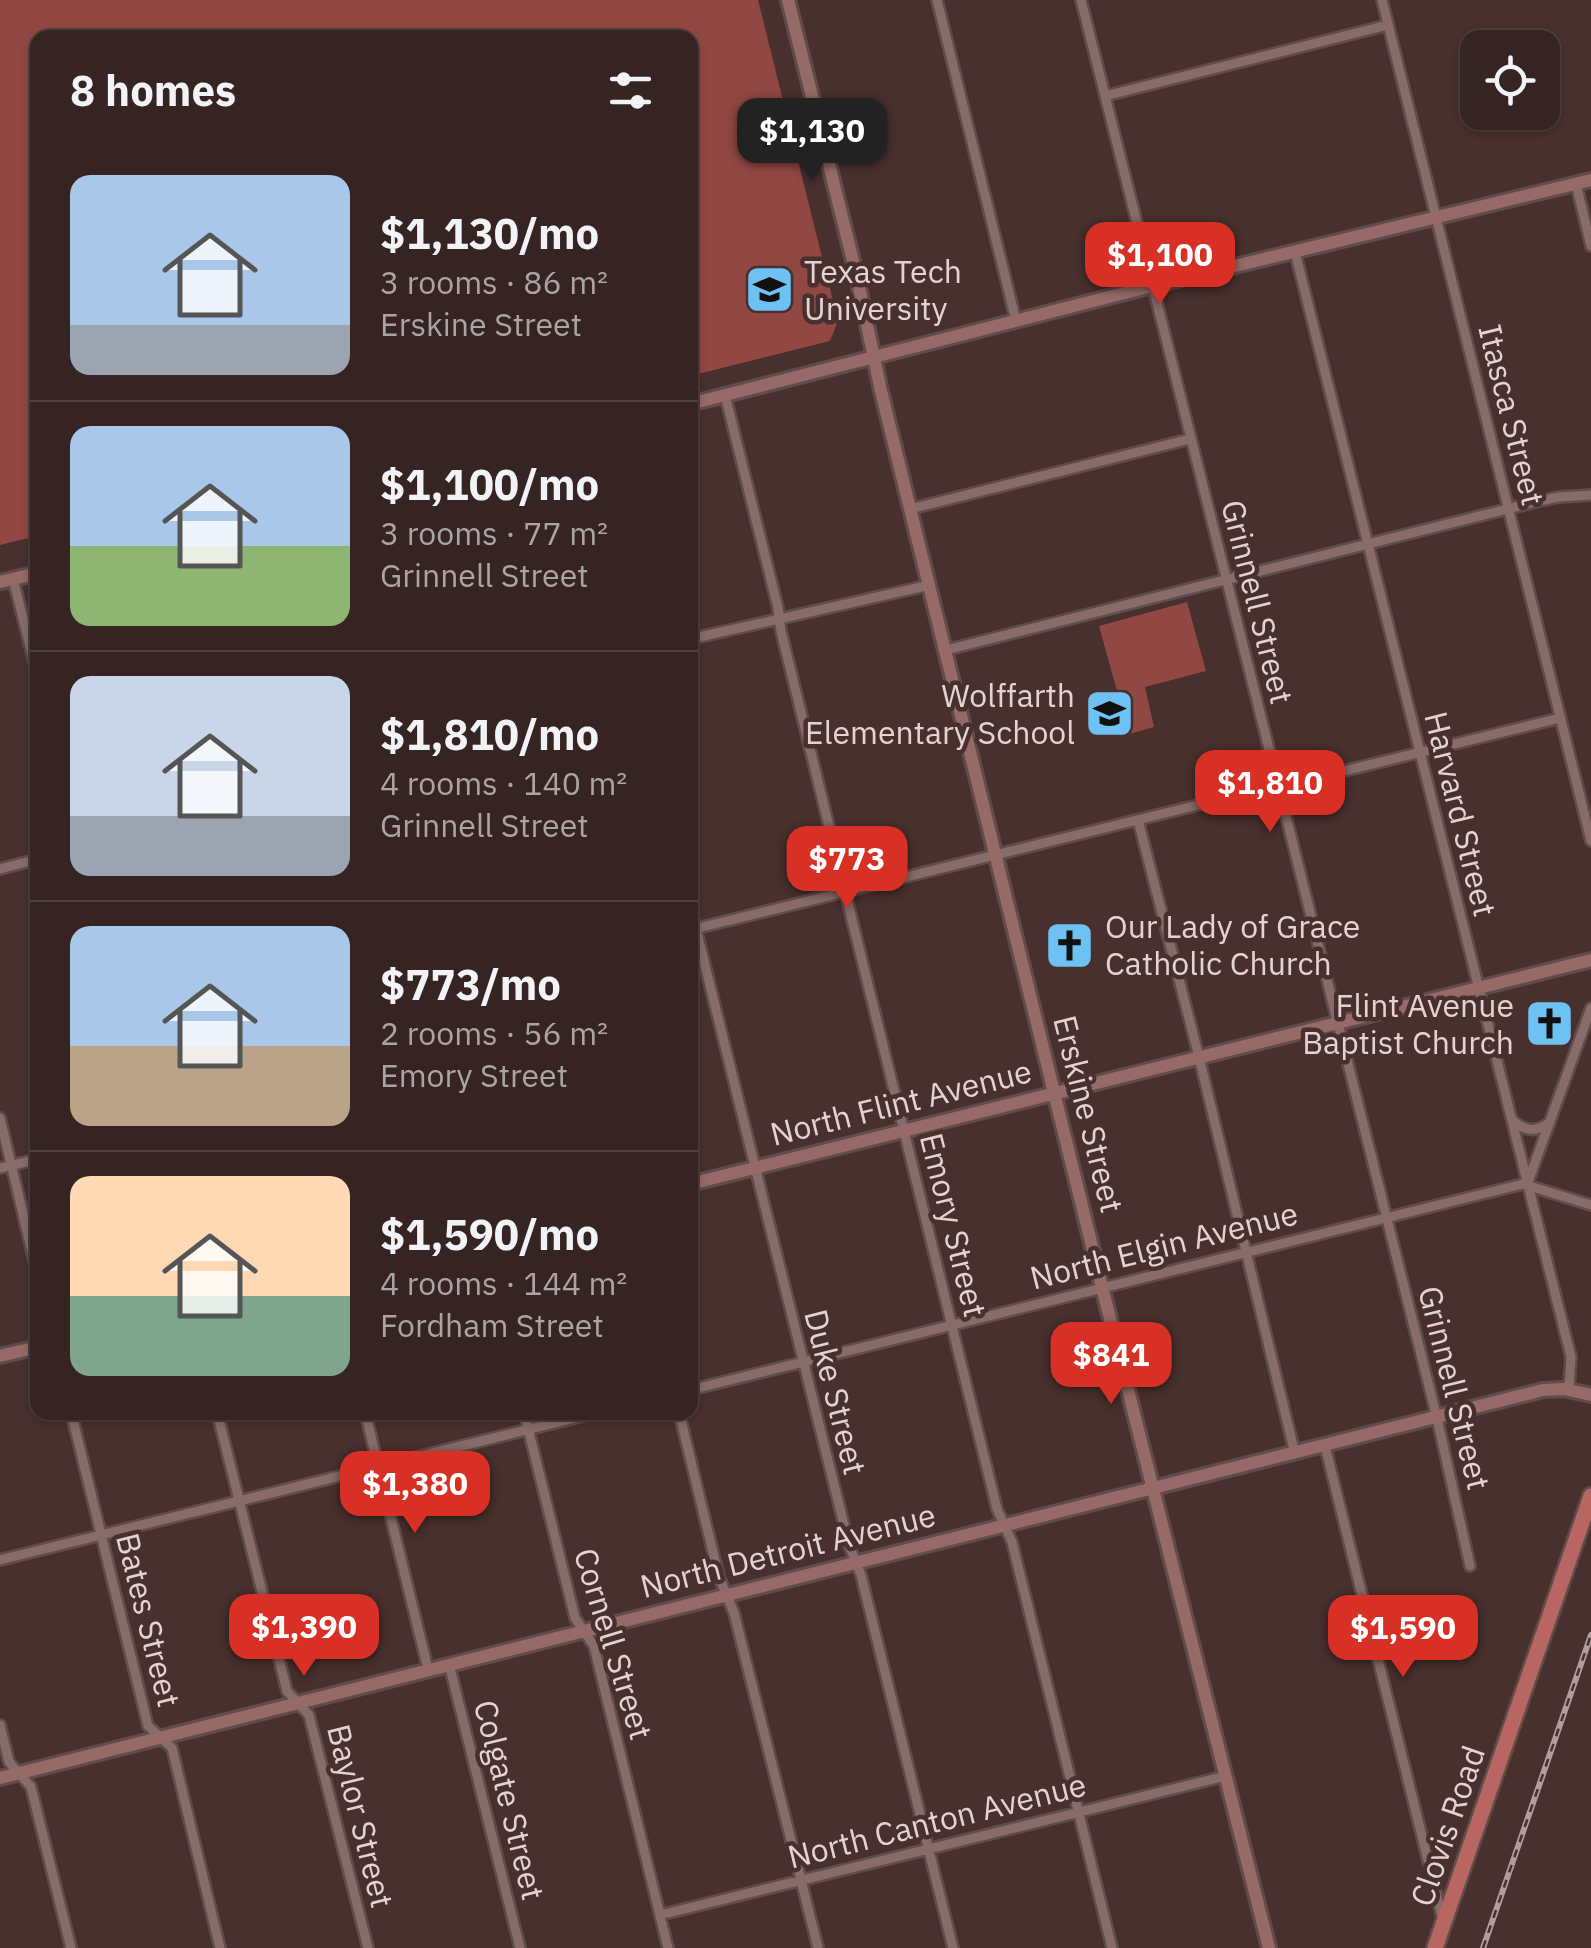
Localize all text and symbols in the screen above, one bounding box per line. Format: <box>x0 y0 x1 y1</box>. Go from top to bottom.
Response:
map controls <box>1460 30 1560 130</box>
button: locate <box>1460 30 1560 130</box>
text: 8 homes <box>70 63 236 118</box>
icon: filters <box>603 63 658 118</box>
pin: $1,130 <box>731 98 893 183</box>
text: $1,130 <box>759 109 865 151</box>
text: $1,130/mo <box>380 206 599 261</box>
icon: home <box>150 215 270 335</box>
pin: $1,100 <box>1079 222 1241 307</box>
text: $1,100 <box>1107 233 1213 275</box>
place label: Texas Tech University <box>804 250 962 329</box>
text: 3 rooms · 86 m² <box>380 261 608 303</box>
school or university icon: Texas Tech University <box>743 264 795 316</box>
text: Erskine Street <box>380 303 582 345</box>
street label: Itasca Street <box>1469 320 1555 510</box>
text: $1,100/mo <box>380 457 599 512</box>
icon: home <box>150 466 270 586</box>
street label: Grinnell Street <box>1212 496 1304 708</box>
text: 3 rooms · 77 m² <box>380 512 608 554</box>
text: Grinnell Street <box>380 554 588 596</box>
place label: Wolffarth Elementary School <box>805 674 1075 753</box>
school or university icon: Wolffarth Elementary School <box>1084 688 1136 740</box>
text: $1,810/mo <box>380 707 599 762</box>
street label: Harvard Street <box>1415 707 1507 921</box>
icon: home <box>150 716 270 836</box>
pin: $1,810 <box>1189 750 1351 835</box>
text: $1,810 <box>1217 761 1323 803</box>
text: 4 rooms · 140 m² <box>380 762 627 804</box>
text: Grinnell Street <box>380 804 588 846</box>
pin: $773 <box>788 826 906 911</box>
text: $773 <box>809 837 885 879</box>
place label: Our Lady of Grace Catholic Church <box>1105 905 1360 984</box>
church icon: Our Lady of Grace Catholic Church <box>1044 919 1096 971</box>
text: $773/mo <box>380 957 561 1012</box>
icon: home <box>150 966 270 1086</box>
place label: Flint Avenue Baptist Church <box>1302 984 1514 1063</box>
church icon: Flint Avenue Baptist Church <box>1523 998 1575 1050</box>
street label: Erskine Street <box>1044 1011 1134 1217</box>
text: 2 rooms · 56 m² <box>380 1012 608 1054</box>
street label: North Flint Avenue <box>766 1049 1036 1155</box>
text: Emory Street <box>380 1054 568 1096</box>
street label: Emory Street <box>911 1129 997 1321</box>
street label: North Elgin Avenue <box>1026 1191 1302 1299</box>
text: $1,590/mo <box>380 1207 599 1262</box>
icon: home <box>150 1216 270 1336</box>
text: 4 rooms · 144 m² <box>380 1262 627 1304</box>
street label: Grinnell Street <box>1409 1282 1501 1494</box>
text: Fordham Street <box>380 1304 604 1346</box>
street label: Duke Street <box>795 1305 877 1479</box>
pin: $841 <box>1052 1322 1170 1407</box>
text: $841 <box>1073 1333 1149 1375</box>
pin: $1,380 <box>334 1451 496 1536</box>
text: $1,380 <box>362 1462 468 1504</box>
street label: North Detroit Avenue <box>636 1493 940 1607</box>
street label: Bates Street <box>107 1529 191 1711</box>
street label: Cornell Street <box>565 1543 663 1744</box>
pin: $1,390 <box>223 1594 385 1679</box>
pin: $1,590 <box>1322 1595 1484 1680</box>
text: $1,390 <box>251 1605 357 1647</box>
text: $1,590 <box>1350 1606 1456 1648</box>
street label: Colgate Street <box>465 1696 555 1904</box>
street label: Baylor Street <box>318 1720 404 1912</box>
street label: Clovis Road <box>1400 1740 1494 1911</box>
street label: North Canton Avenue <box>783 1763 1090 1877</box>

